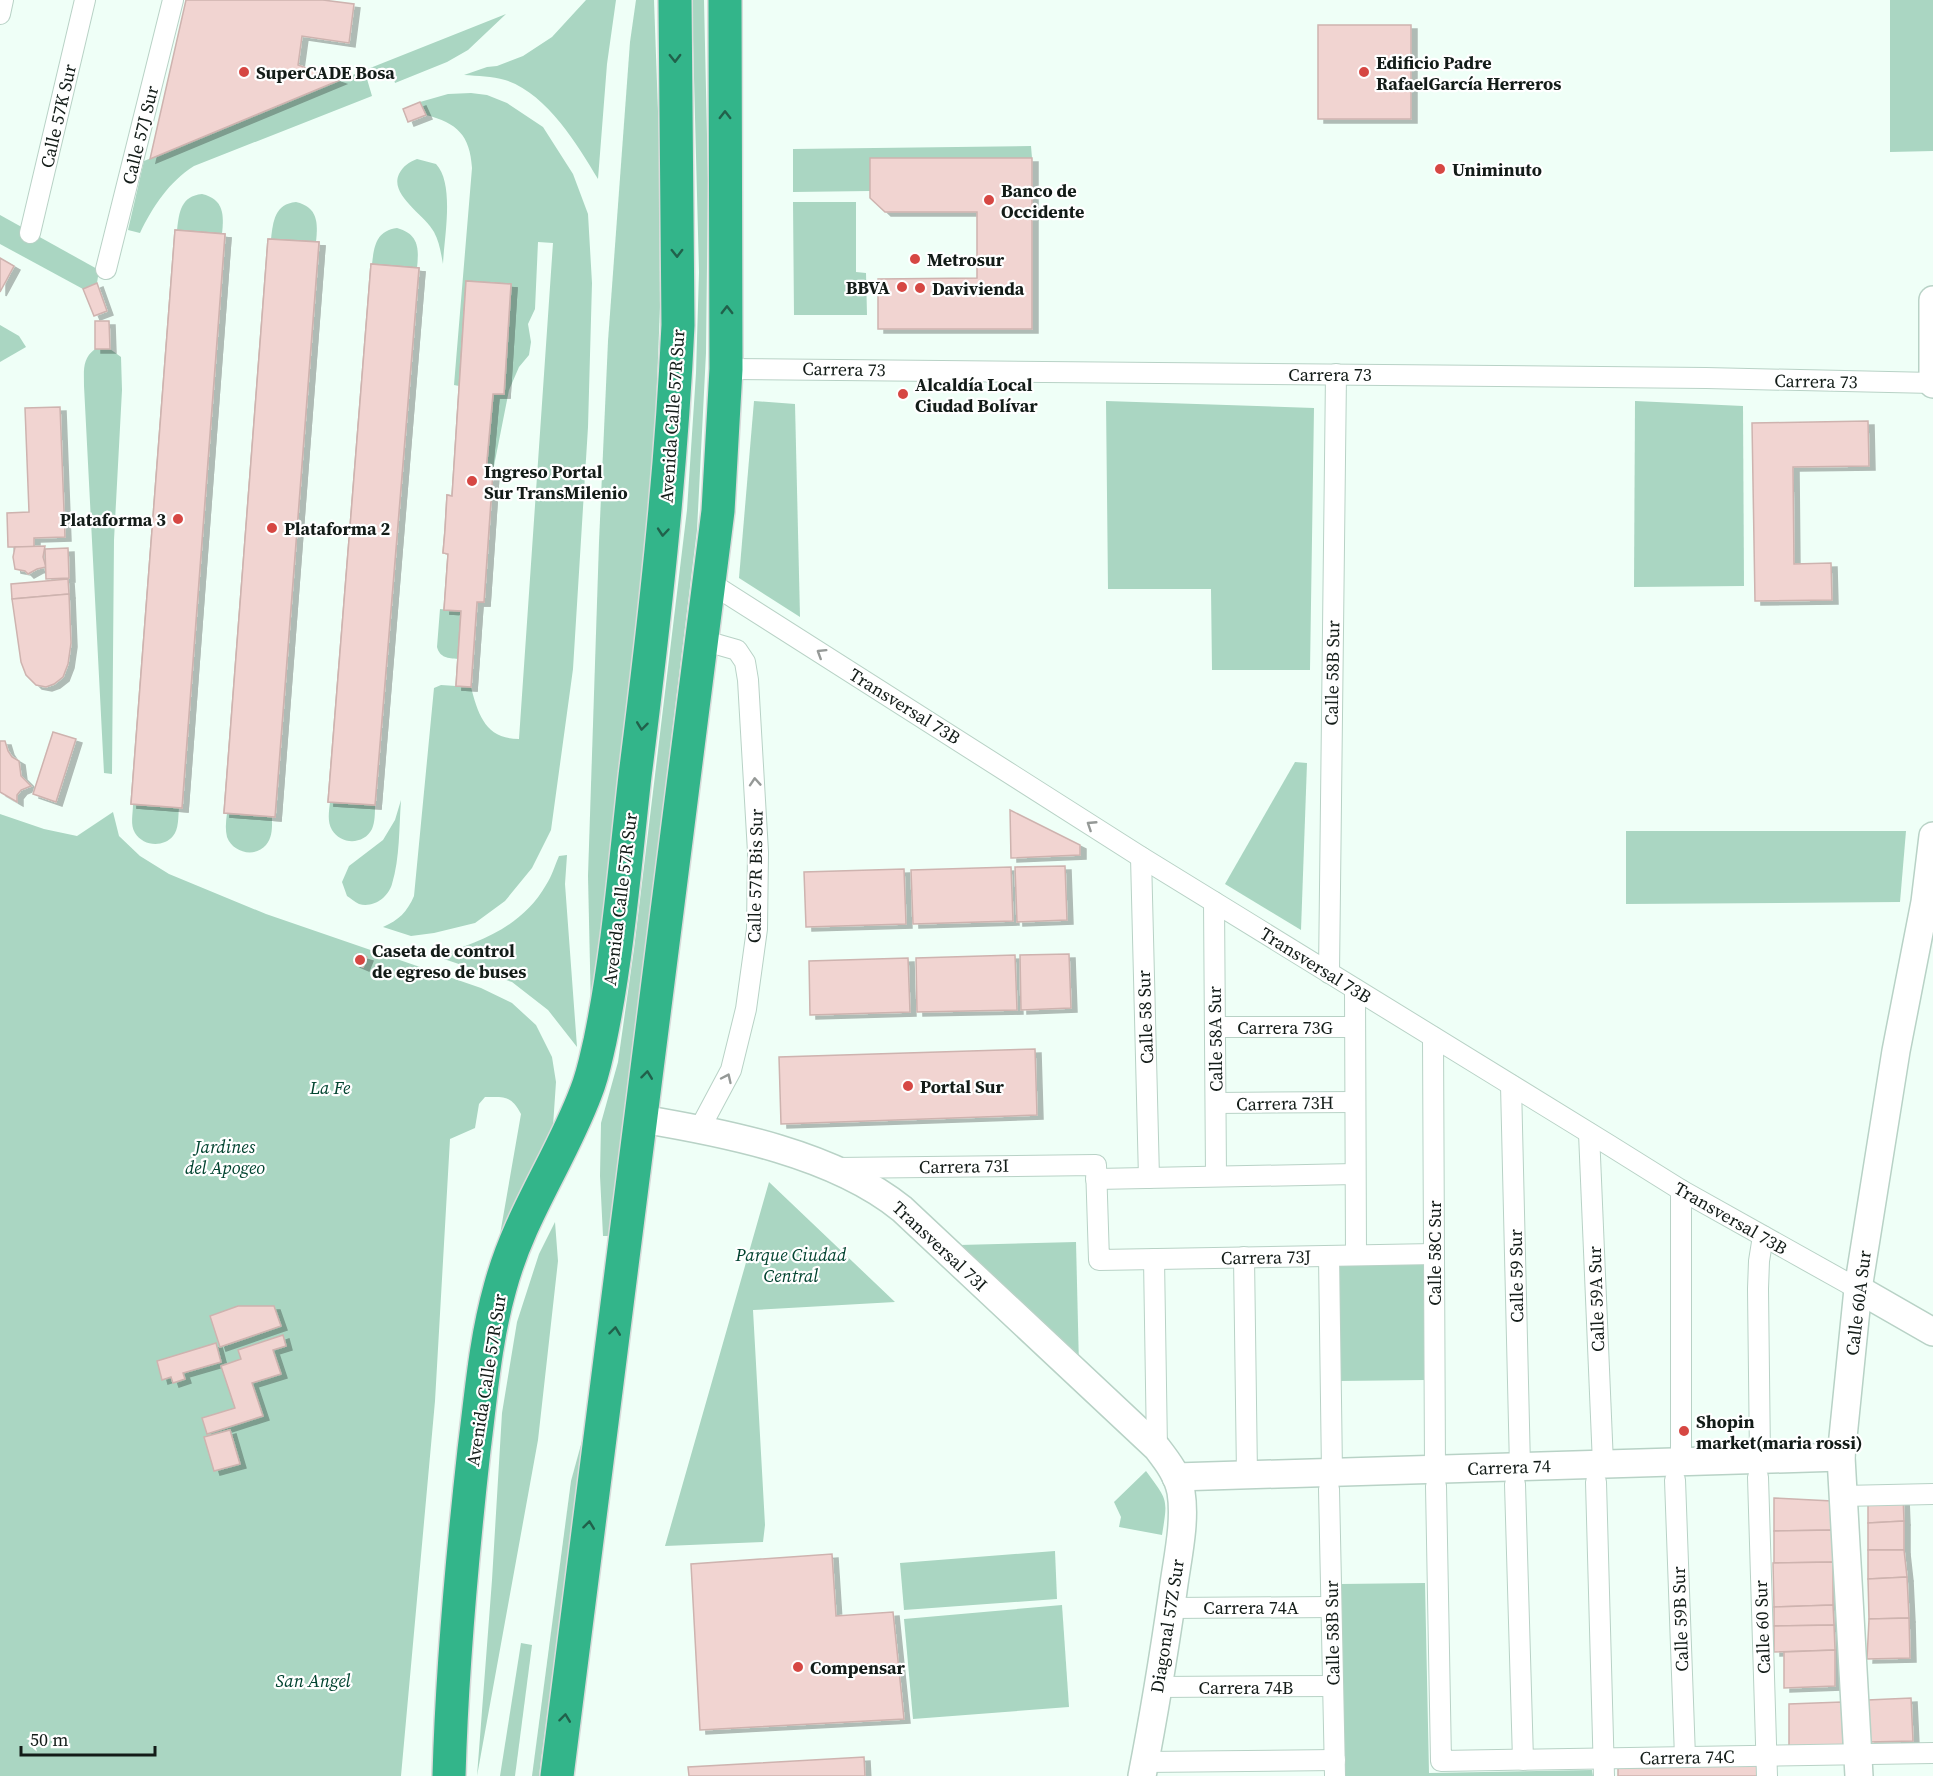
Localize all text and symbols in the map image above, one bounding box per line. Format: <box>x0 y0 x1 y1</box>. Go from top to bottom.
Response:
place label: Edificio Padre RafaelGarcía Herreros <box>1376 50 1561 96</box>
one-way arrow <box>669 54 682 63</box>
place label: SuperCADE Bosa <box>256 60 395 85</box>
street label: Calle 57K Sur <box>34 61 82 170</box>
marker: SuperCADE Bosa <box>237 65 251 79</box>
marker: Edificio Padre RafaelGarcía Herreros <box>1357 65 1371 79</box>
street label: Calle 57J Sur <box>116 83 164 187</box>
one-way arrow <box>719 111 731 120</box>
place label: Uniminuto <box>1452 157 1542 182</box>
marker: Uniminuto <box>1433 162 1447 176</box>
place label: Banco de Occidente <box>1001 178 1085 224</box>
marker: Banco de Occidente <box>982 193 996 207</box>
place label: Metrosur <box>927 247 1005 272</box>
one-way arrow <box>671 249 684 258</box>
marker: Metrosur <box>908 252 922 266</box>
place label: BBVA <box>846 275 890 300</box>
place label: Davivienda <box>932 276 1025 301</box>
marker: BBVA <box>895 280 909 294</box>
marker: Davivienda <box>913 281 927 295</box>
one-way arrow <box>721 306 733 315</box>
street label: Avenida Calle 57R Sur <box>653 328 691 504</box>
street label: Carrera 73 <box>802 356 886 382</box>
street label: Carrera 73 <box>1288 362 1372 387</box>
street label: Carrera 73 <box>1774 368 1858 394</box>
place label: Alcaldía Local Ciudad Bolívar <box>915 372 1038 418</box>
marker: Alcaldía Local Ciudad Bolívar <box>896 387 910 401</box>
place label: Ingreso Portal Sur TransMilenio <box>484 459 628 505</box>
marker: Ingreso Portal Sur TransMilenio <box>465 474 479 488</box>
place label: Plataforma 3 <box>60 507 166 532</box>
marker: Plataforma 3 <box>171 512 185 526</box>
place label: Plataforma 2 <box>284 516 390 541</box>
marker: Plataforma 2 <box>265 521 279 535</box>
one-way arrow <box>657 527 670 536</box>
street label: Calle 58B Sur <box>1319 620 1345 726</box>
one-way arrow <box>817 648 827 660</box>
street label: Transversal 73B <box>845 662 965 750</box>
one-way arrow <box>636 721 648 730</box>
one-way arrow <box>748 778 761 787</box>
street label: Calle 57R Bis Sur <box>741 808 769 943</box>
street label: Avenida Calle 57R Sur <box>597 811 643 987</box>
one-way arrow <box>1087 822 1098 833</box>
street label: Transversal 73B <box>1256 921 1376 1009</box>
place label: Caseta de control de egreso de buses <box>372 938 526 984</box>
marker: Caseta de control de egreso de buses <box>353 953 367 967</box>
street label: Calle 58 Sur <box>1131 969 1159 1064</box>
street label: Calle 58A Sur <box>1202 985 1228 1092</box>
street label: Carrera 73G <box>1237 1015 1333 1040</box>
one-way arrow <box>640 1071 653 1080</box>
one-way arrow <box>719 1074 731 1085</box>
place label: Portal Sur <box>920 1074 1004 1099</box>
park label: La Fe <box>309 1075 351 1100</box>
marker: Portal Sur <box>901 1079 915 1093</box>
street label: Carrera 73H <box>1236 1090 1334 1116</box>
park label: Jardines del Apogeo <box>185 1134 265 1180</box>
street label: Carrera 73I <box>919 1153 1009 1179</box>
street label: Transversal 73B <box>1670 1175 1792 1261</box>
street label: Transversal 73I <box>887 1195 993 1297</box>
street label: Calle 58C Sur <box>1422 1200 1447 1306</box>
street label: Calle 59 Sur <box>1503 1228 1529 1323</box>
park label: Parque Ciudad Central <box>735 1242 847 1288</box>
street label: Carrera 73J <box>1221 1244 1312 1270</box>
street label: Calle 59A Sur <box>1582 1245 1610 1352</box>
street label: Calle 60A Sur <box>1839 1249 1877 1357</box>
street label: Avenida Calle 57R Sur <box>460 1292 512 1468</box>
one-way arrow <box>608 1327 620 1336</box>
place label: Shopin market(maria rossi) <box>1696 1409 1863 1455</box>
marker: Shopin market(maria rossi) <box>1677 1424 1691 1438</box>
street label: Carrera 74 <box>1467 1453 1551 1481</box>
one-way arrow <box>583 1520 595 1529</box>
street label: Diagonal 57Z Sur <box>1144 1557 1190 1695</box>
street label: Calle 59B Sur <box>1666 1566 1694 1672</box>
street label: Calle 60 Sur <box>1748 1579 1776 1674</box>
street label: Calle 58B Sur <box>1319 1580 1345 1686</box>
street label: Carrera 74A <box>1203 1595 1299 1620</box>
place label: Compensar <box>810 1655 906 1680</box>
marker: Compensar <box>791 1660 805 1674</box>
park label: San Angel <box>275 1668 351 1693</box>
street label: Carrera 74B <box>1199 1675 1293 1700</box>
one-way arrow <box>558 1713 570 1723</box>
scale bar <box>21 1719 154 1757</box>
text: 50 m <box>30 1727 68 1752</box>
street label: Carrera 74C <box>1639 1744 1735 1770</box>

